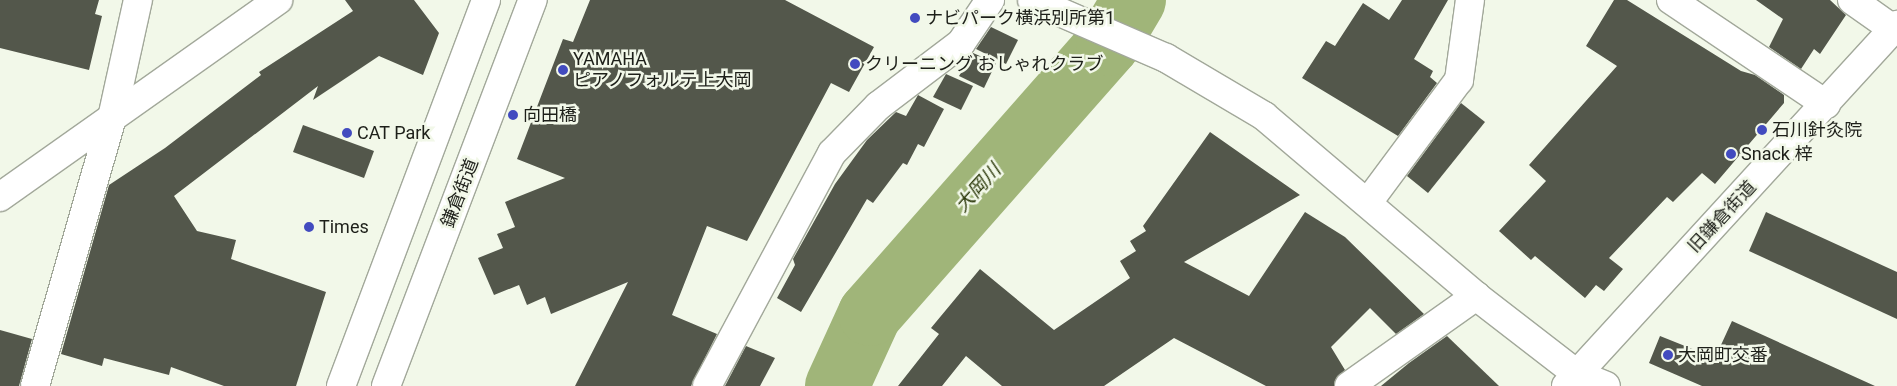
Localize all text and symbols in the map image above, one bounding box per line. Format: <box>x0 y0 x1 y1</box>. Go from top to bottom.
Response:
place label: ナビパーク横浜別所第1 <box>925 7 1115 29</box>
marker: ナビパーク横浜別所第1 <box>909 12 921 24</box>
place label: YAMAHA ピアノフォルテ上大岡 <box>573 49 753 92</box>
place label: クリーニング おしゃれクラブ <box>865 53 1103 75</box>
marker: クリーニング おしゃれクラブ <box>849 58 861 70</box>
marker: YAMAHA ピアノフォルテ上大岡 <box>557 64 569 76</box>
place label: 向田橋 <box>523 104 577 126</box>
marker: 向田橋 <box>507 109 519 121</box>
place label: 石川針灸院 <box>1772 119 1862 141</box>
place label: CAT Park <box>357 122 431 144</box>
marker: 石川針灸院 <box>1756 124 1768 136</box>
marker: CAT Park <box>341 127 353 139</box>
place label: Snack 梓 <box>1741 143 1812 165</box>
marker: Snack 梓 <box>1725 148 1737 160</box>
street label: 鎌倉街道 <box>437 156 483 230</box>
water label: 大岡川 <box>950 159 1006 217</box>
street label: 旧鎌倉街道 <box>1683 177 1761 257</box>
place label: Times <box>319 216 369 238</box>
marker: Times <box>303 221 315 233</box>
place label: 大岡町交番 <box>1678 344 1768 366</box>
marker: 大岡町交番 <box>1662 349 1674 361</box>

